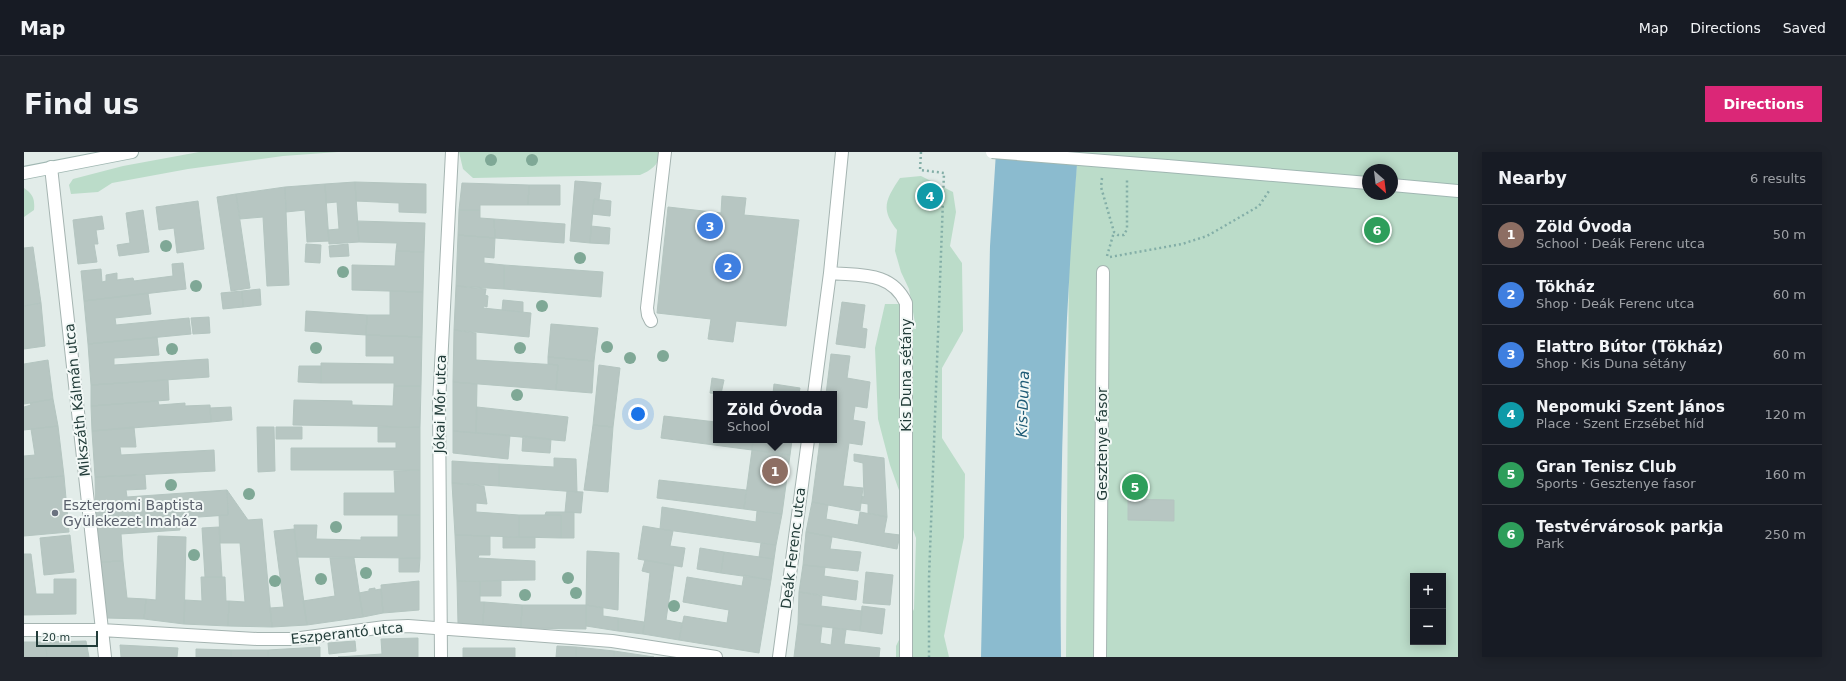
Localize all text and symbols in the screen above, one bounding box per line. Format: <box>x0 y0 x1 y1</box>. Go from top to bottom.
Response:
text: Map <box>20 17 65 39</box>
text: Map <box>1639 20 1668 36</box>
text: Directions <box>1690 20 1761 36</box>
text: Saved <box>1783 20 1826 36</box>
button: Directions <box>1705 86 1822 122</box>
text: Find us <box>24 88 139 121</box>
north arrow <box>1362 164 1398 200</box>
text: Nearby <box>1498 168 1567 188</box>
text: 6 results <box>1750 171 1806 186</box>
pin: 4 <box>917 181 943 211</box>
pin: 3 <box>697 211 723 241</box>
pin: 6 <box>1364 215 1390 245</box>
text: Zöld Óvoda <box>1536 218 1632 236</box>
text: 1 <box>1506 227 1516 242</box>
text: 50 m <box>1773 227 1806 242</box>
text: School · Deák Ferenc utca <box>1536 236 1705 251</box>
pin: 2 <box>715 252 741 282</box>
text: Tökház <box>1536 278 1595 296</box>
text: 2 <box>1506 287 1516 302</box>
text: 60 m <box>1773 287 1806 302</box>
text: Shop · Deák Ferenc utca <box>1536 296 1695 311</box>
street label: Kis Duna sétány <box>898 318 914 432</box>
street label: Mikszáth Kálmán utca <box>61 323 93 477</box>
text: Elattro Bútor (Tökház) <box>1536 338 1723 356</box>
text: 3 <box>1506 347 1516 362</box>
text: 60 m <box>1773 347 1806 362</box>
street label: Jókai Mór utca <box>431 354 449 455</box>
text: Shop · Kis Duna sétány <box>1536 356 1687 371</box>
water label: Kis-Duna <box>1013 370 1033 438</box>
street label: Gesztenye fasor <box>1094 387 1110 501</box>
popup <box>713 391 837 443</box>
text: Nepomuki Szent János <box>1536 398 1725 416</box>
text: Zöld Óvoda <box>727 401 823 419</box>
your location <box>628 404 648 424</box>
text: 4 <box>1506 407 1516 422</box>
text: 120 m <box>1764 407 1806 422</box>
text: Place · Szent Erzsébet híd <box>1536 416 1704 431</box>
text: School <box>727 419 770 434</box>
pin: 1 <box>762 456 788 486</box>
text: Gran Tenisz Club <box>1536 458 1676 476</box>
text: 5 <box>1506 467 1516 482</box>
text: 160 m <box>1764 467 1806 482</box>
pin: 5 <box>1122 472 1148 502</box>
text: Sports · Gesztenye fasor <box>1536 476 1696 491</box>
street label: Deák Ferenc utca <box>778 486 808 610</box>
place label: Esztergomi Baptista Gyülekezet Imaház <box>63 497 203 529</box>
marker: Esztergomi Baptista Gyülekezet Imaház <box>50 508 60 518</box>
text: Testvérvárosok parkja <box>1536 518 1723 536</box>
text: 6 <box>1506 527 1516 542</box>
text: 250 m <box>1764 527 1806 542</box>
text: Park <box>1536 536 1564 551</box>
map controls <box>1410 573 1446 645</box>
button: + <box>1410 573 1446 609</box>
button: − <box>1410 609 1446 645</box>
street label: Eszperantó utca <box>290 619 404 647</box>
scale bar <box>36 629 98 648</box>
text: 20 m <box>42 631 70 644</box>

